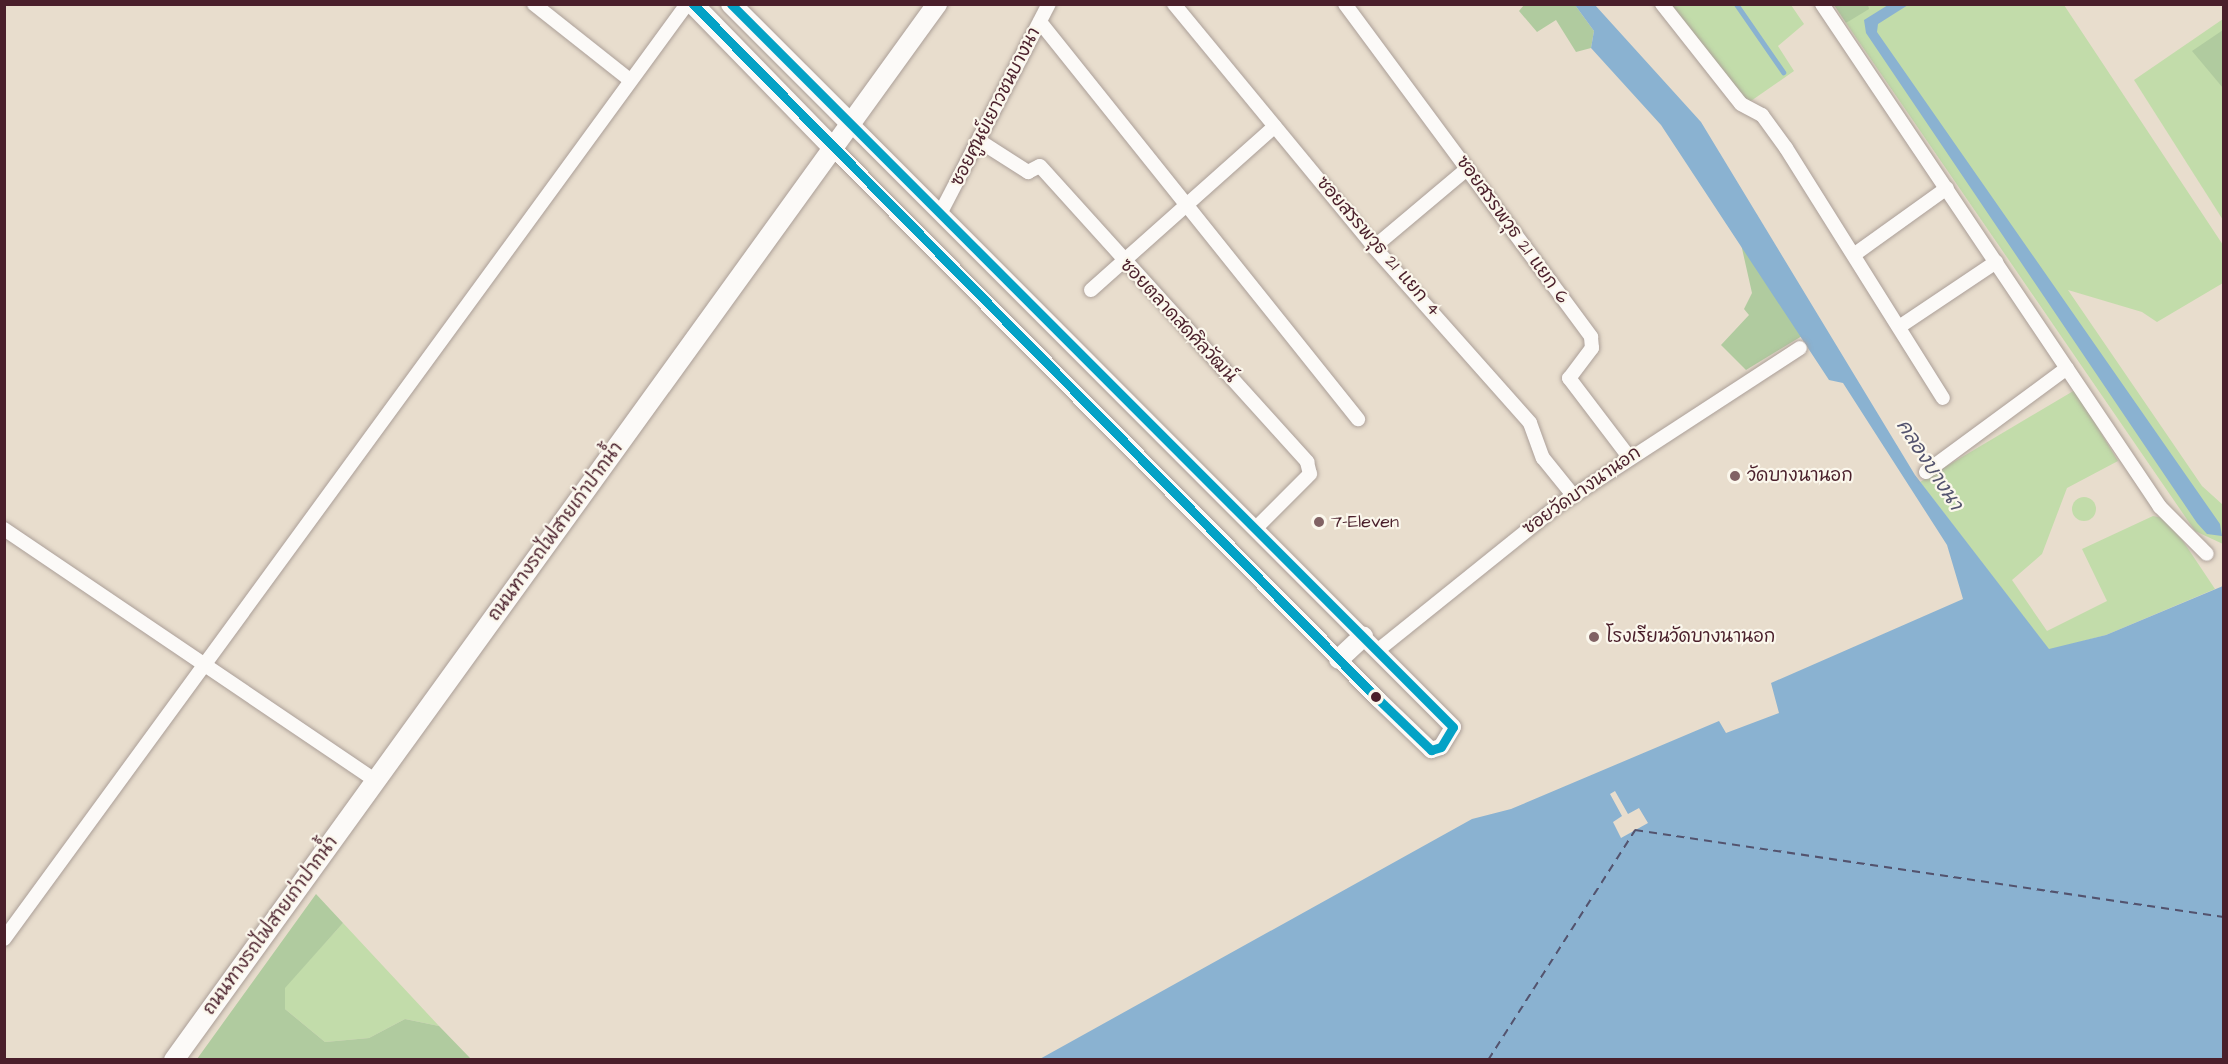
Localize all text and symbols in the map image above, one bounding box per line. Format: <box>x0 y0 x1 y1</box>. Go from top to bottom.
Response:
street label: ซอยศูนย์เยาวชนบางนา <box>947 24 1045 190</box>
street label: ซอยสรรพวุธ 21 แยก 6 <box>1451 152 1573 308</box>
street label: ซอยสรรพวุธ 21 แยก 4 <box>1311 173 1445 321</box>
street label: ซอยตลาดสดศิลวัฒน์ <box>1115 255 1241 387</box>
water label: คลองบางนา <box>1891 415 1967 515</box>
street label: ถนนทางรถไฟสายเก่าปากน้ำ <box>484 439 628 625</box>
street label: ซอยวัดบางนานอก <box>1519 442 1645 540</box>
place label: วัดบางนานอก <box>1747 465 1853 487</box>
marker: วัดบางนานอก <box>1728 469 1742 483</box>
place label: 7-Eleven <box>1331 511 1399 533</box>
marker: 7-Eleven <box>1312 515 1326 529</box>
place label: โรงเรียนวัดบางนานอก <box>1606 626 1775 648</box>
marker: โรงเรียนวัดบางนานอก <box>1587 630 1601 644</box>
unlabelled marker <box>1370 691 1382 703</box>
street label: ถนนทางรถไฟสายเก่าปากน้ำ <box>199 833 343 1019</box>

